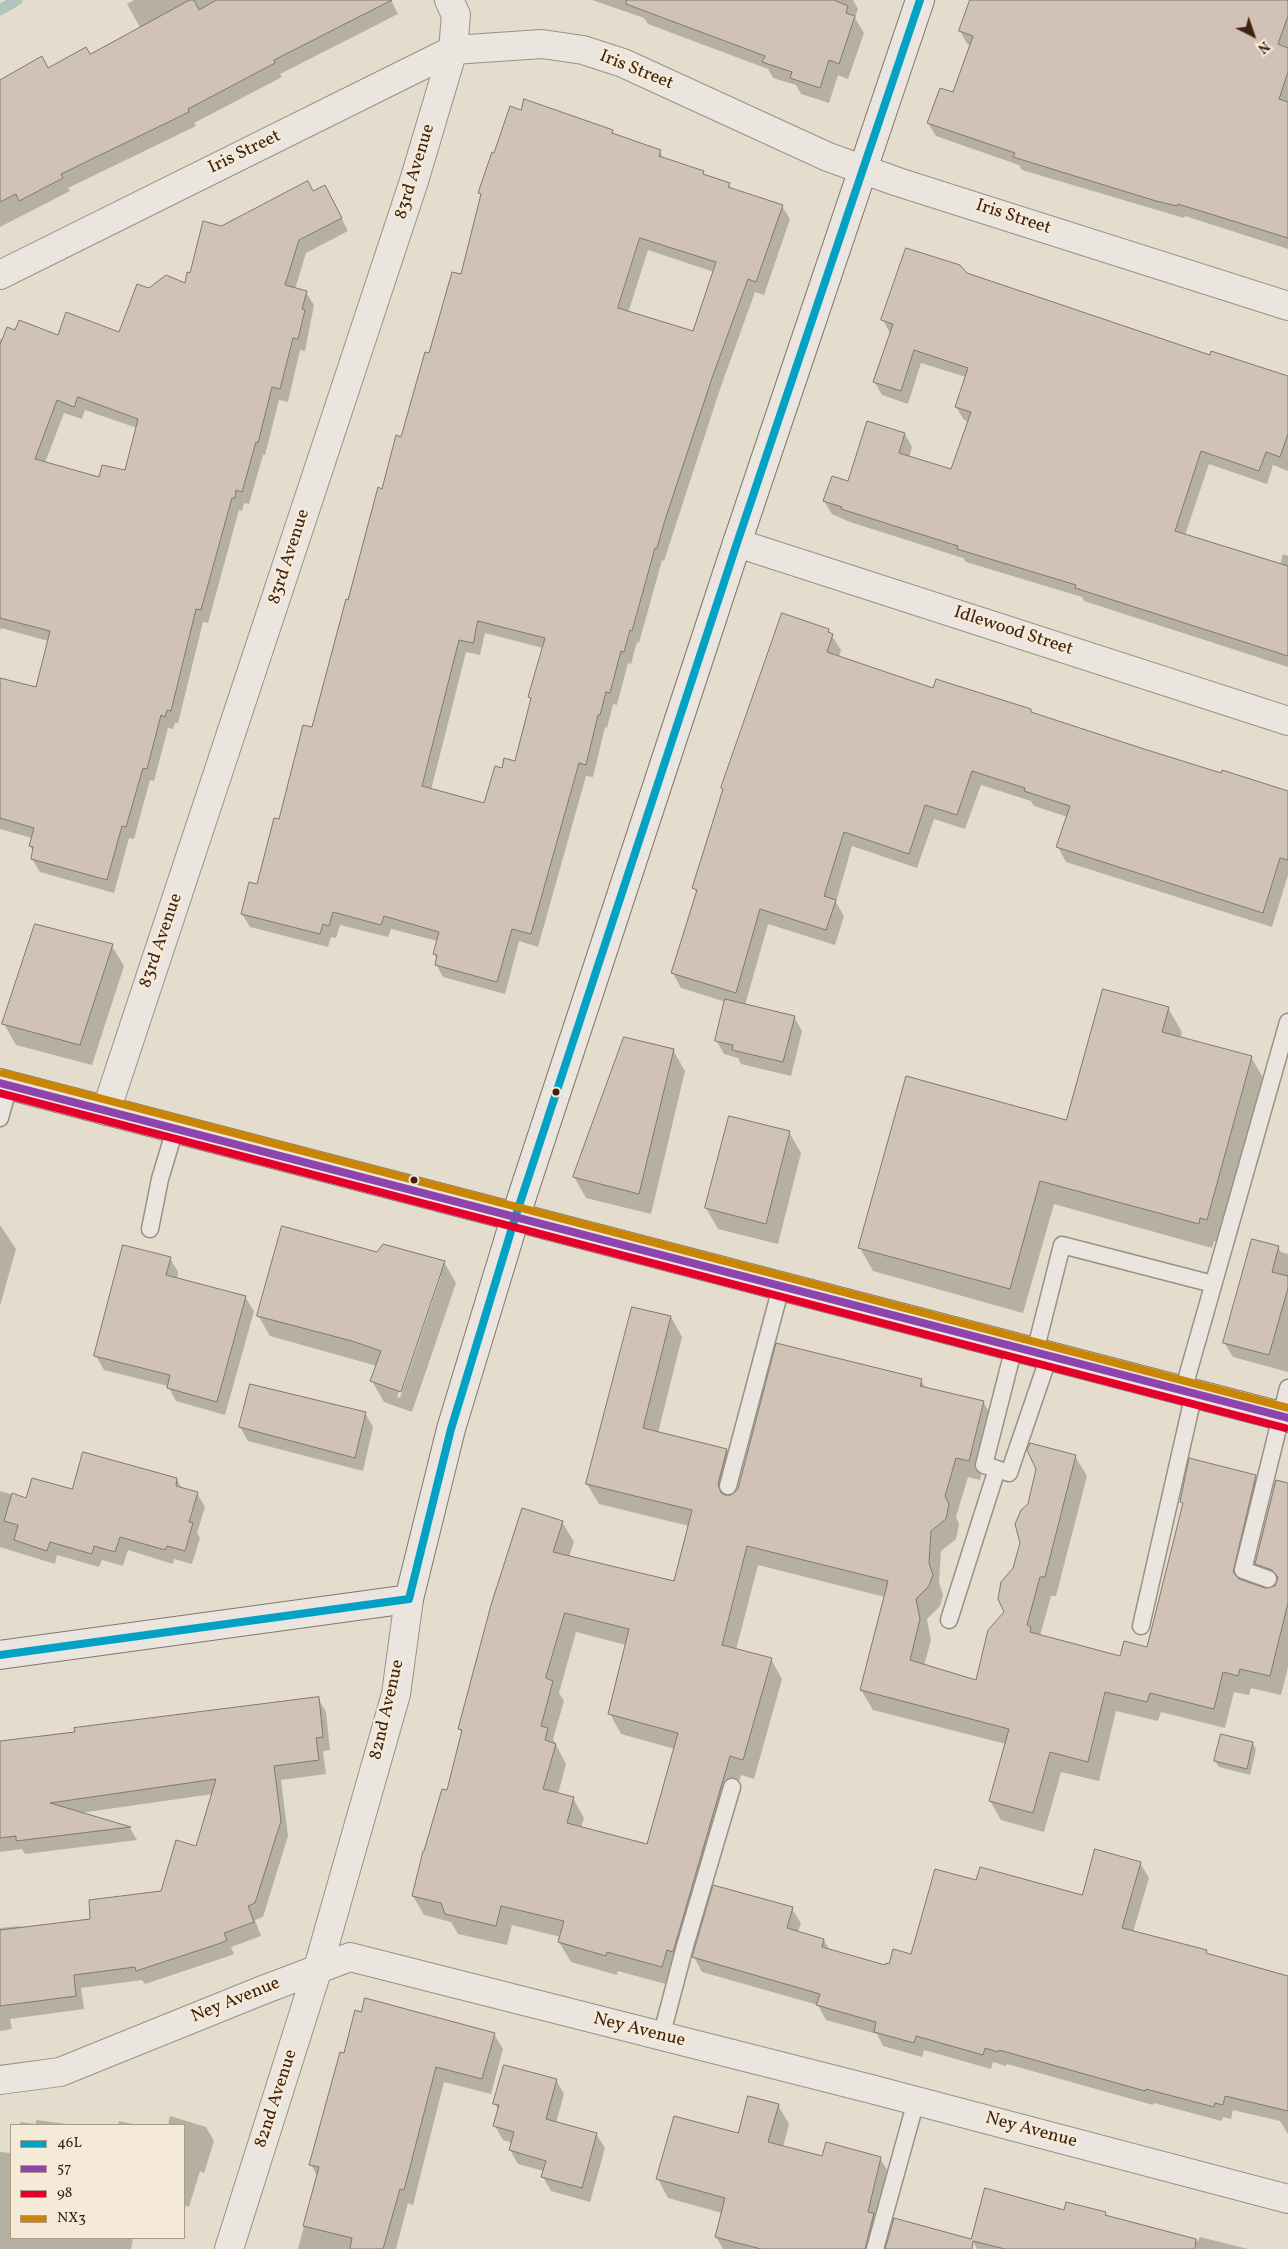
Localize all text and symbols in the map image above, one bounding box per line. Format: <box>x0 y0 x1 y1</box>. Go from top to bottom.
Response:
north arrow <box>1228 10 1278 60</box>
text: N <box>1253 36 1273 57</box>
street label: Iris Street <box>596 46 676 96</box>
street label: 83rd Avenue <box>391 122 441 222</box>
street label: Iris Street <box>205 126 285 180</box>
street label: Iris Street <box>973 196 1053 240</box>
street label: 83rd Avenue <box>265 507 315 607</box>
street label: Idlewood Street <box>951 603 1075 661</box>
street label: 83rd Avenue <box>136 891 188 991</box>
unlabelled marker <box>551 1087 561 1097</box>
unlabelled marker <box>409 1175 419 1185</box>
street label: 82nd Avenue <box>366 1658 410 1762</box>
street label: Ney Avenue <box>188 1973 284 2029</box>
street label: Ney Avenue <box>591 2009 687 2053</box>
street label: 82nd Avenue <box>251 2047 303 2151</box>
street label: Ney Avenue <box>983 2108 1079 2154</box>
legend <box>10 2124 185 2239</box>
text: 46L <box>57 2133 82 2154</box>
text: 57 <box>57 2158 72 2179</box>
text: 98 <box>57 2183 72 2204</box>
text: NX3 <box>57 2208 86 2229</box>

